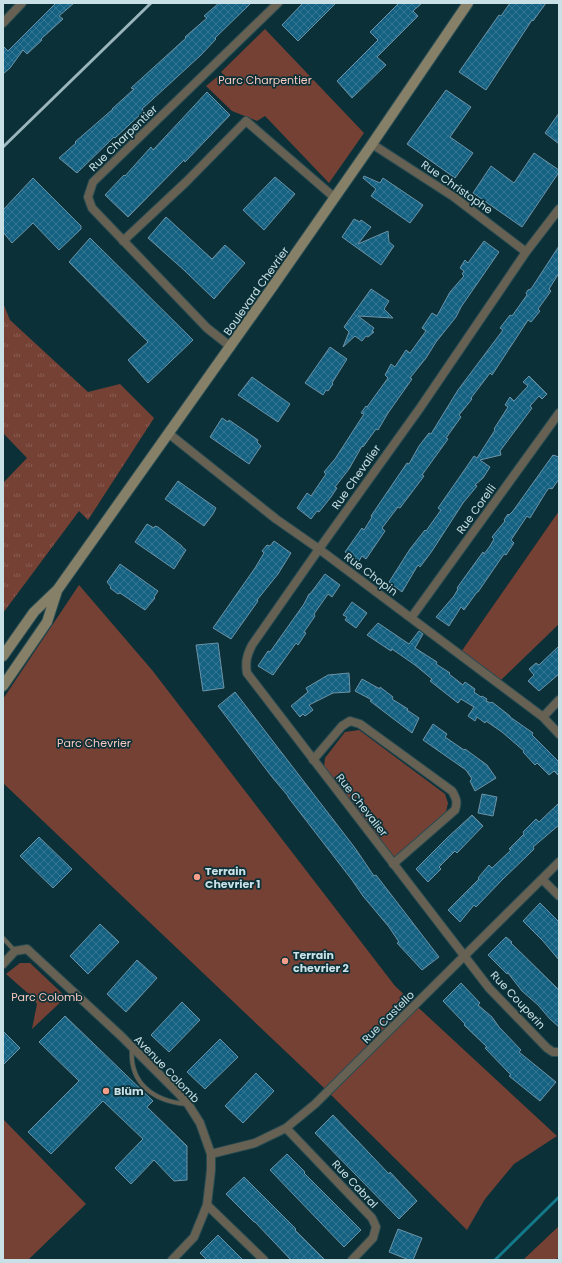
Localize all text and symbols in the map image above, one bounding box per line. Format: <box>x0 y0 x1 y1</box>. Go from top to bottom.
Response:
park label: Parc Charpentier <box>218 72 312 88</box>
street label: Rue Charpentier <box>85 101 161 175</box>
street label: Rue Christophe <box>418 156 496 218</box>
street label: Boulevard Chevrier <box>219 244 293 338</box>
street label: Rue Chevalier <box>328 441 384 513</box>
street label: Rue Corelli <box>452 481 500 537</box>
street label: Rue Chopin <box>341 549 401 599</box>
park label: Parc Chevrier <box>57 735 131 751</box>
street label: Rue Chevalier <box>332 770 392 840</box>
place label: Terrain Chevrier 1 <box>205 863 260 892</box>
marker: Terrain Chevrier 1 <box>192 872 202 882</box>
place label: Terrain chevrier 2 <box>293 947 349 976</box>
marker: Terrain chevrier 2 <box>280 956 290 966</box>
street label: Rue Couperin <box>487 967 549 1033</box>
street label: Rue Castello <box>358 987 418 1047</box>
park label: Parc Colomb <box>11 989 83 1005</box>
street label: Avenue Colomb <box>131 1032 203 1106</box>
place label: Blüm <box>114 1083 144 1099</box>
marker: Blüm <box>101 1086 111 1096</box>
street label: Rue Cabral <box>328 1156 382 1212</box>

